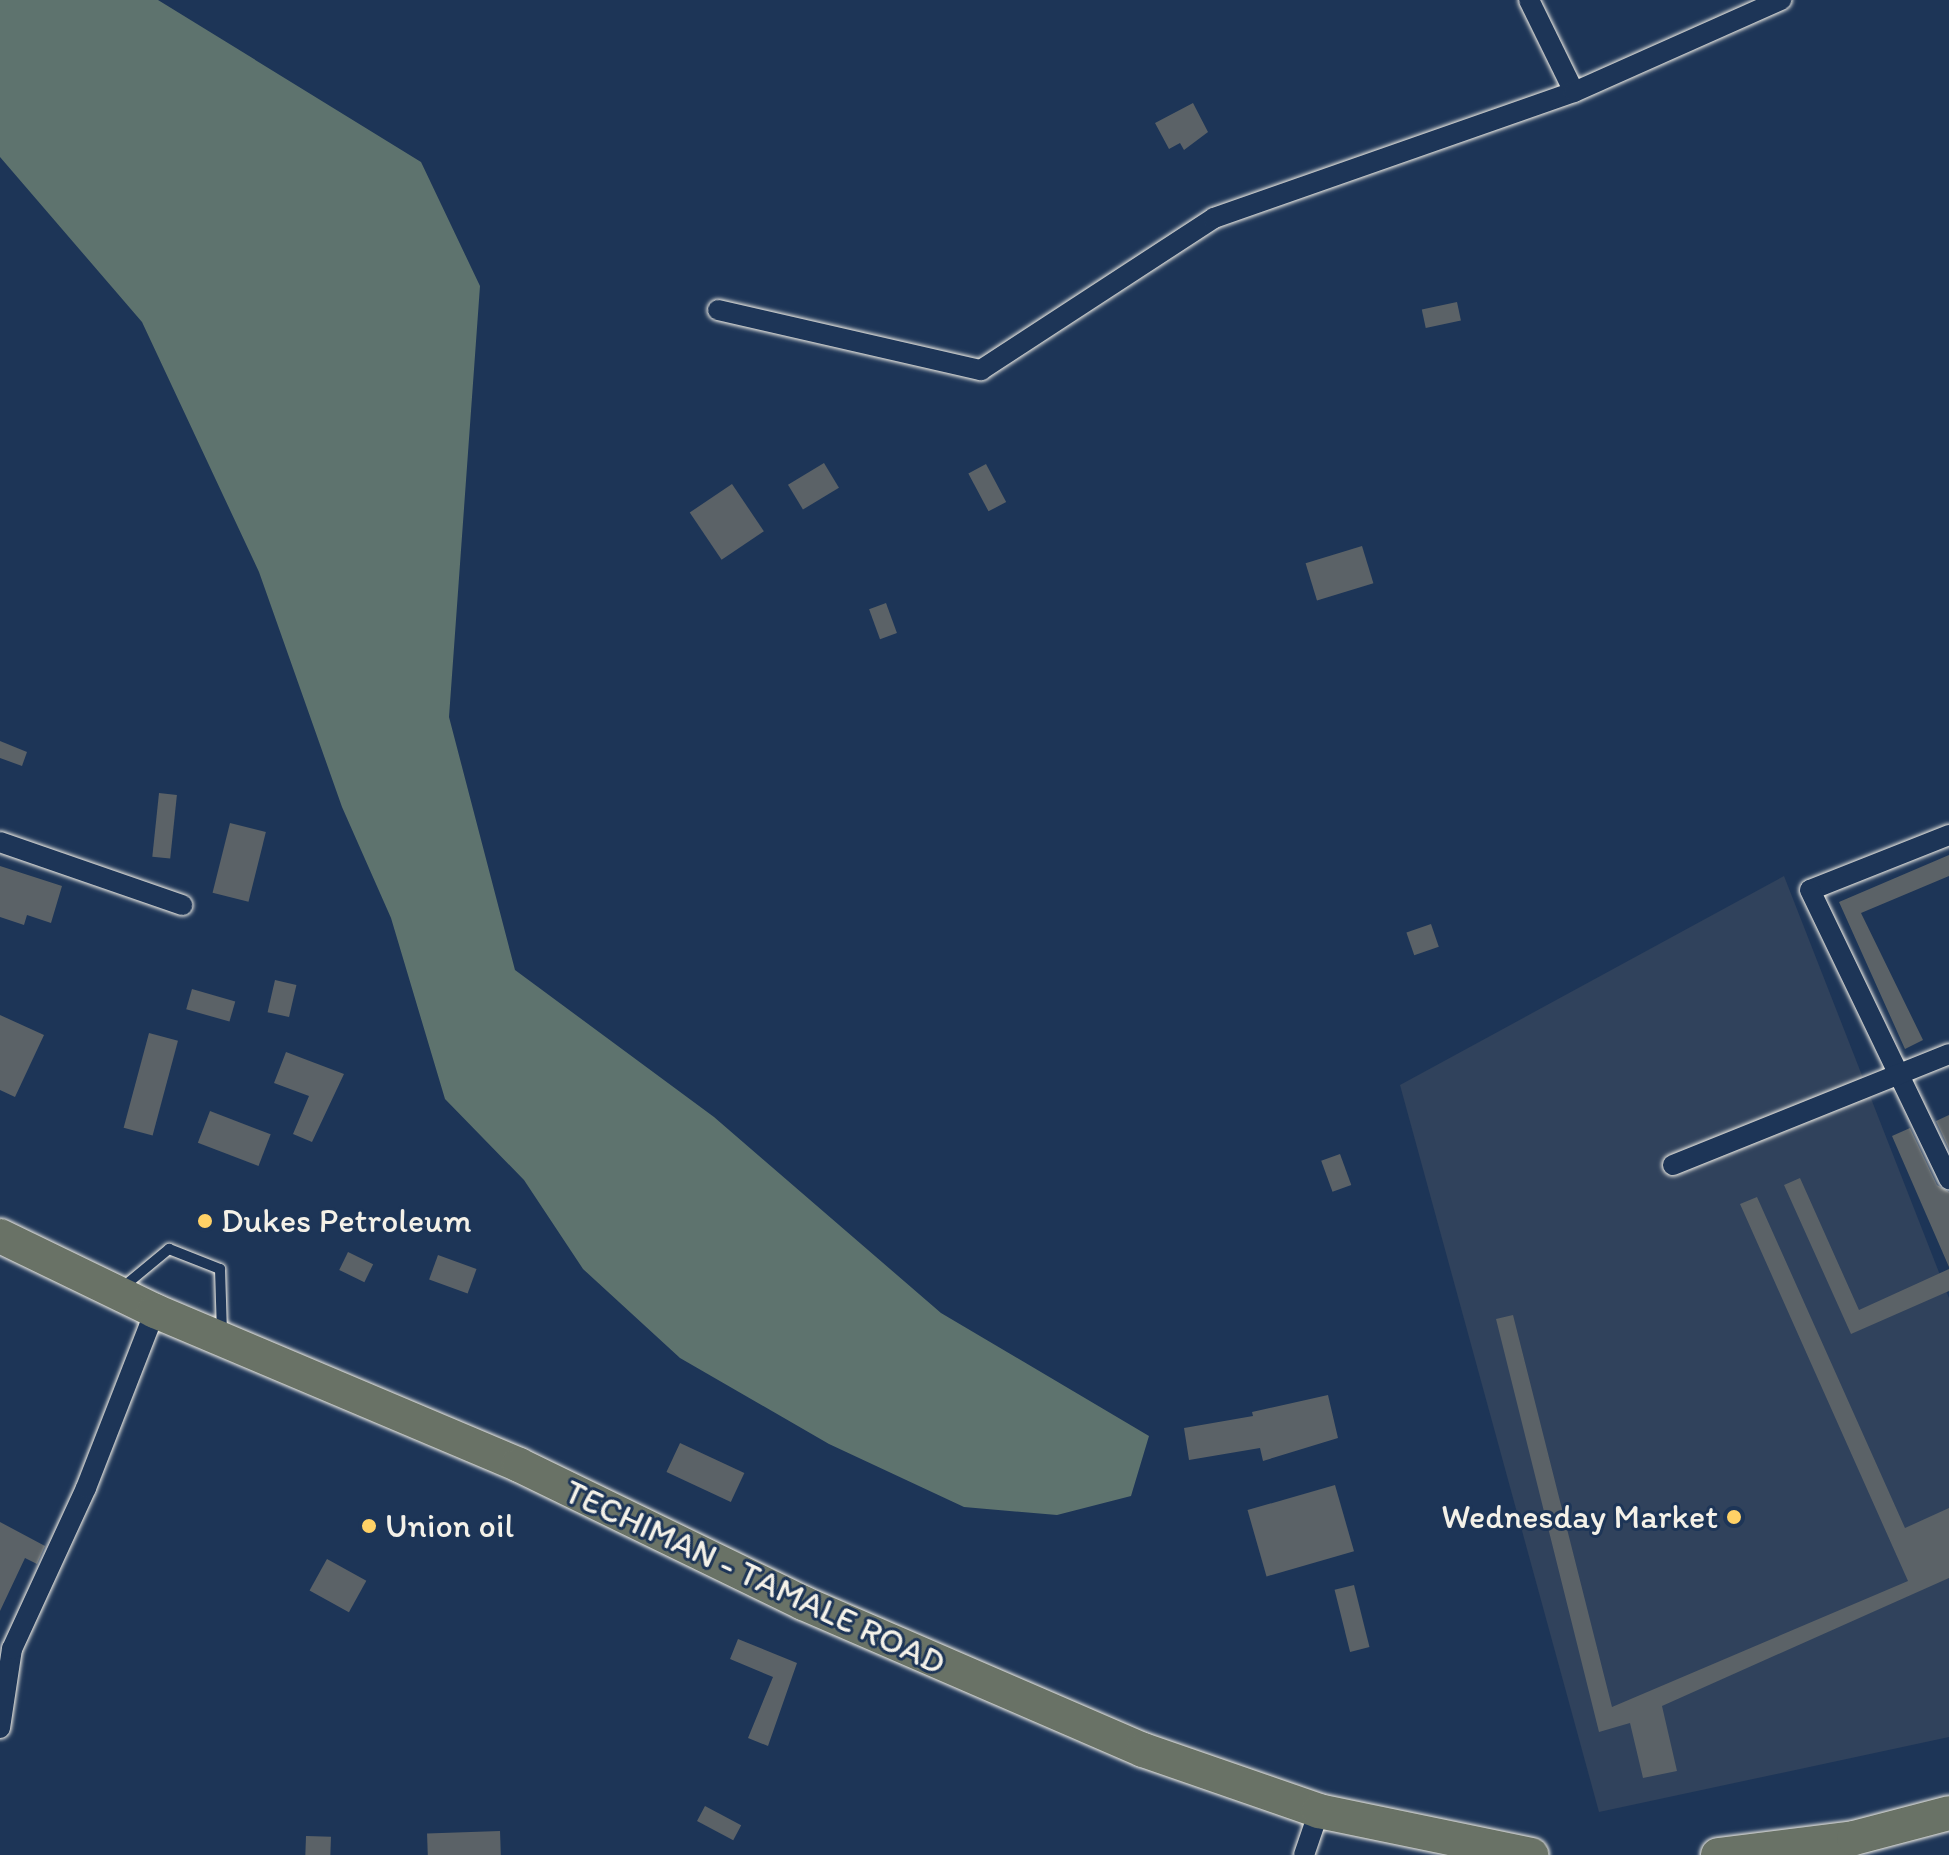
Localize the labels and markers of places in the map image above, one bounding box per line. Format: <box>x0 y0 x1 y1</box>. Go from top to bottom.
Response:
place label: Dukes Petroleum <box>221 1201 470 1241</box>
marker: Dukes Petroleum <box>196 1212 214 1230</box>
place label: Wednesday Market <box>1441 1497 1718 1537</box>
place label: Union oil <box>385 1506 514 1546</box>
marker: Wednesday Market <box>1725 1508 1743 1526</box>
marker: Union oil <box>360 1517 378 1535</box>

